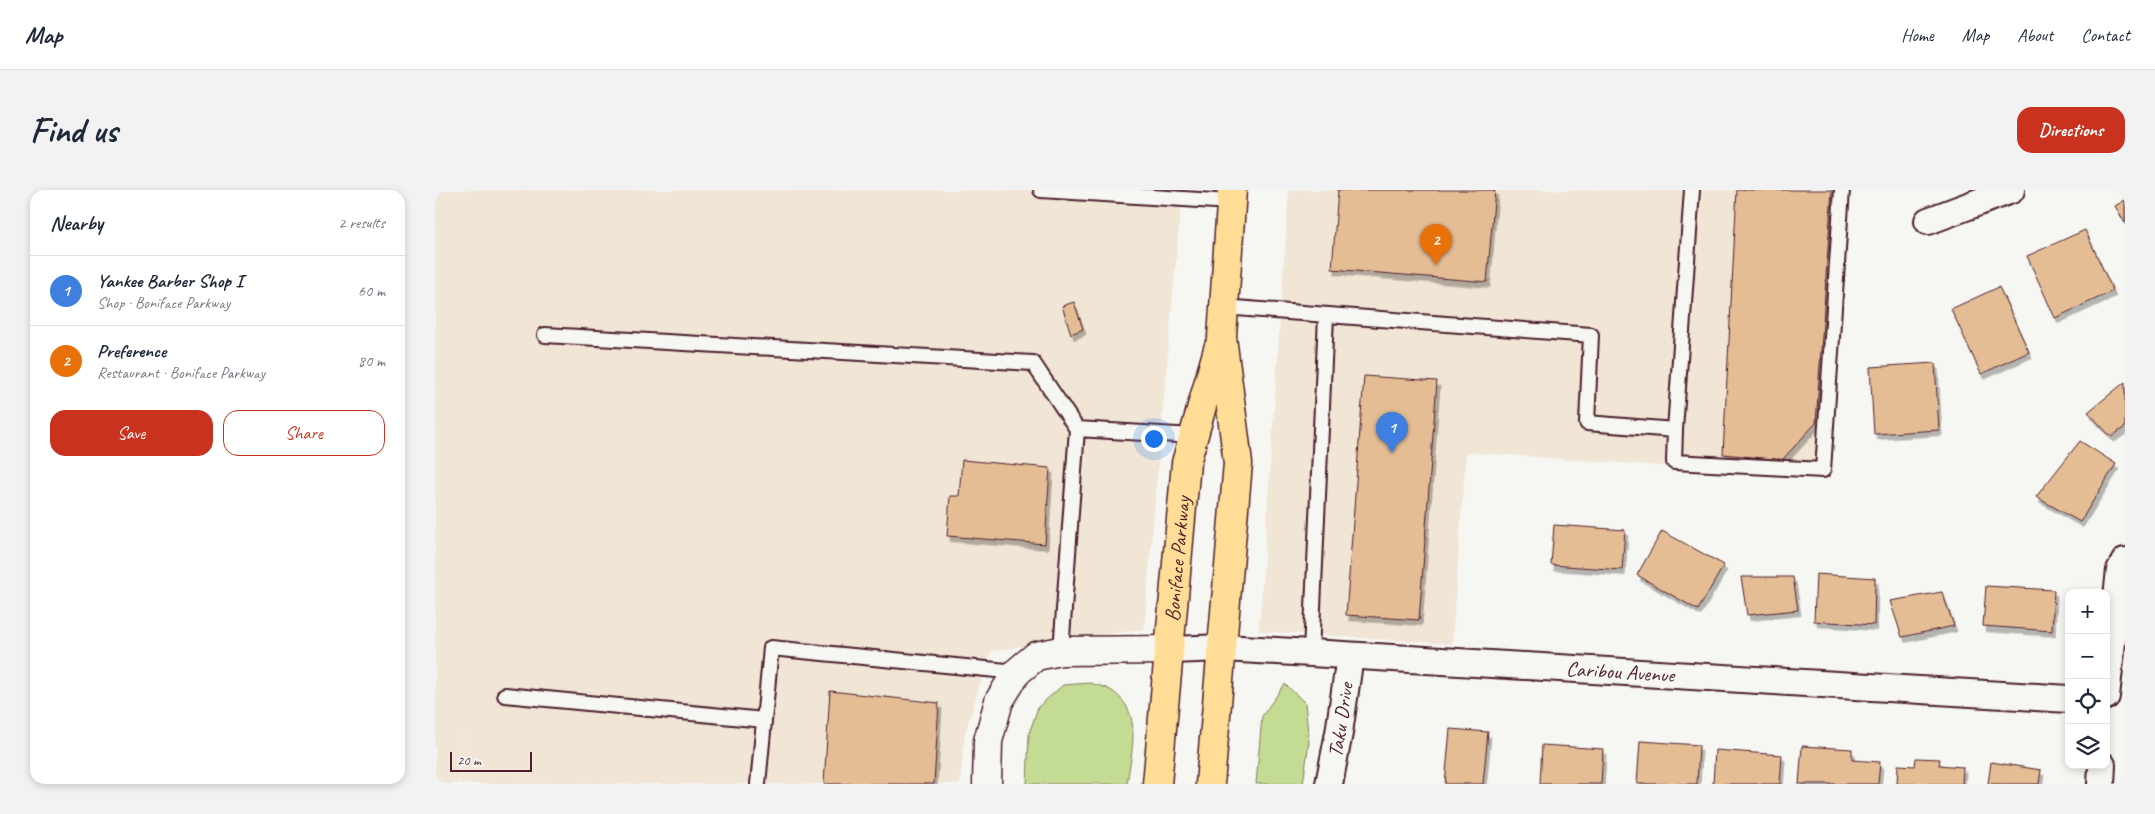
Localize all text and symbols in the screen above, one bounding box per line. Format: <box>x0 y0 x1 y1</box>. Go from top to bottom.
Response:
text: Map <box>25 20 62 50</box>
text: Home <box>1901 24 1934 46</box>
text: Map <box>1962 24 1989 46</box>
text: About <box>2017 24 2053 46</box>
text: Contact <box>2081 24 2130 46</box>
button: Directions <box>2017 107 2125 153</box>
text: Find us <box>30 108 117 153</box>
text: Nearby <box>50 210 103 236</box>
text: 2 results <box>338 213 385 233</box>
pin: 2 <box>1420 224 1452 265</box>
text: Yankee Barber Shop I <box>97 269 243 293</box>
text: 1 <box>62 281 70 301</box>
text: 60 m <box>358 281 385 301</box>
text: Shop · Boniface Parkway <box>97 293 230 313</box>
text: Preference <box>97 339 166 363</box>
text: 2 <box>62 351 70 371</box>
text: 80 m <box>358 351 385 371</box>
text: Restaurant · Boniface Parkway <box>97 363 265 383</box>
button: Save <box>50 410 213 456</box>
button: Share <box>223 410 385 456</box>
pin: 1 <box>1376 412 1408 453</box>
your location <box>1141 426 1167 452</box>
street label: Boniface Parkway <box>1159 494 1196 622</box>
map controls <box>2065 589 2110 769</box>
button: + <box>2065 589 2110 634</box>
button: − <box>2065 634 2110 679</box>
street label: Caribou Avenue <box>1565 656 1677 688</box>
street label: Taku Drive <box>1322 679 1359 759</box>
button: locate <box>2065 679 2110 724</box>
button: layers <box>2065 724 2110 769</box>
scale bar <box>450 749 533 772</box>
text: 20 m <box>457 752 481 769</box>

